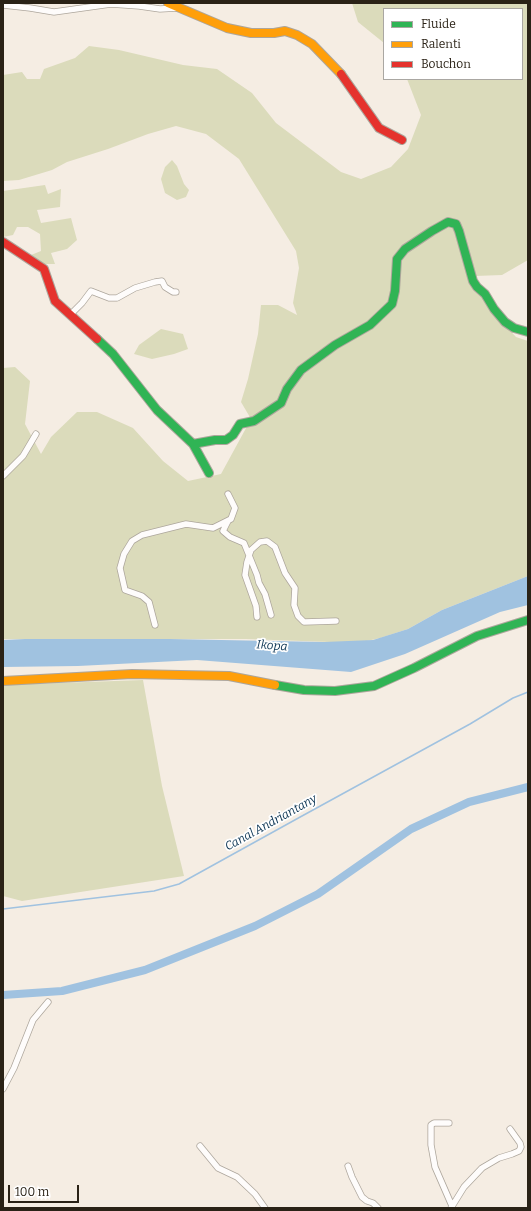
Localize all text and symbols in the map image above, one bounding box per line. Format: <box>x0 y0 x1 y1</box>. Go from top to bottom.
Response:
legend <box>383 8 523 80</box>
text: Fluide <box>421 17 456 31</box>
text: Ralenti <box>421 37 461 51</box>
text: Bouchon <box>421 57 471 71</box>
water label: Ikopa <box>256 638 288 654</box>
water label: Canal Andriantany <box>223 792 319 854</box>
scale bar <box>10 1177 81 1203</box>
text: 100 m <box>15 1185 49 1199</box>

